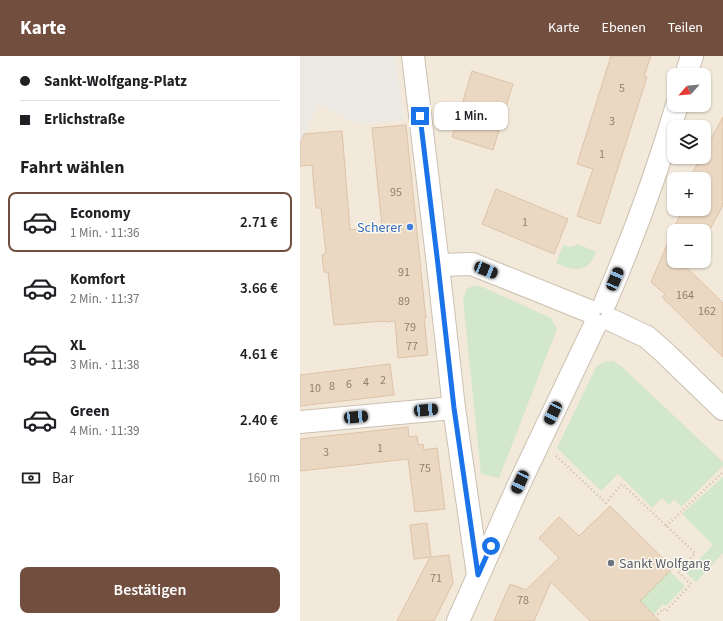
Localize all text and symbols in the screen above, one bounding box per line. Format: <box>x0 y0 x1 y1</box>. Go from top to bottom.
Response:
text: Karte <box>20 15 66 42</box>
text: Karte <box>548 18 580 38</box>
text: Ebenen <box>602 18 646 38</box>
text: Teilen <box>668 18 703 38</box>
north arrow <box>667 68 711 112</box>
map controls <box>667 68 711 268</box>
text: Sankt-Wolfgang-Platz <box>44 71 187 92</box>
house number: 5 <box>619 80 625 97</box>
callout: 1 Min. <box>434 102 508 130</box>
route end <box>411 107 429 125</box>
text: 1 Min. <box>454 107 488 125</box>
text: Erlichstraße <box>44 109 125 130</box>
house number: 3 <box>609 113 615 130</box>
button: layers <box>667 120 711 164</box>
house number: 1 <box>599 146 605 163</box>
text: Fahrt wählen <box>20 155 125 180</box>
button: + <box>667 172 711 216</box>
house number: 95 <box>390 184 402 201</box>
text: Economy <box>70 203 131 224</box>
icon: car <box>22 204 58 240</box>
text: 2.71 € <box>240 212 278 233</box>
house number: 1 <box>522 214 528 231</box>
place label: Scherer <box>357 218 402 238</box>
marker: Scherer <box>405 222 415 232</box>
text: 1 Min. · 11:36 <box>70 224 140 242</box>
button: − <box>667 224 711 268</box>
car <box>473 260 499 280</box>
house number: 91 <box>398 264 410 281</box>
car <box>605 266 625 292</box>
text: Komfort <box>70 269 125 290</box>
icon: car <box>22 270 58 306</box>
text: 3.66 € <box>240 278 278 299</box>
house number: 164 <box>676 287 694 304</box>
text: 2 Min. · 11:37 <box>70 290 140 308</box>
house number: 89 <box>398 293 410 310</box>
house number: 162 <box>698 303 716 320</box>
house number: 79 <box>404 319 416 336</box>
text: XL <box>70 335 86 356</box>
icon: car <box>22 336 58 372</box>
house number: 77 <box>406 338 418 355</box>
text: 4.61 € <box>240 344 278 365</box>
text: 3 Min. · 11:38 <box>70 356 140 374</box>
house number: 2 <box>380 372 386 389</box>
house number: 4 <box>363 374 369 391</box>
house number: 6 <box>346 376 352 393</box>
house number: 8 <box>329 378 335 395</box>
house number: 10 <box>309 380 321 397</box>
car <box>542 400 564 426</box>
text: Green <box>70 401 110 422</box>
icon: car <box>22 402 58 438</box>
car <box>414 403 438 417</box>
text: 2.40 € <box>240 410 278 431</box>
car <box>344 410 368 424</box>
text: 4 Min. · 11:39 <box>70 422 140 440</box>
house number: 1 <box>377 440 383 457</box>
house number: 3 <box>323 444 329 461</box>
house number: 75 <box>419 460 431 477</box>
icon: cash <box>20 467 42 489</box>
text: Bar <box>52 468 74 489</box>
text: 160 m <box>247 469 280 487</box>
car <box>509 469 531 495</box>
route start <box>482 537 500 555</box>
place label: Sankt Wolfgang <box>619 554 710 574</box>
marker: Sankt Wolfgang <box>606 558 616 568</box>
button: Bestätigen <box>20 567 280 613</box>
house number: 71 <box>430 570 442 587</box>
house number: 78 <box>517 592 529 609</box>

